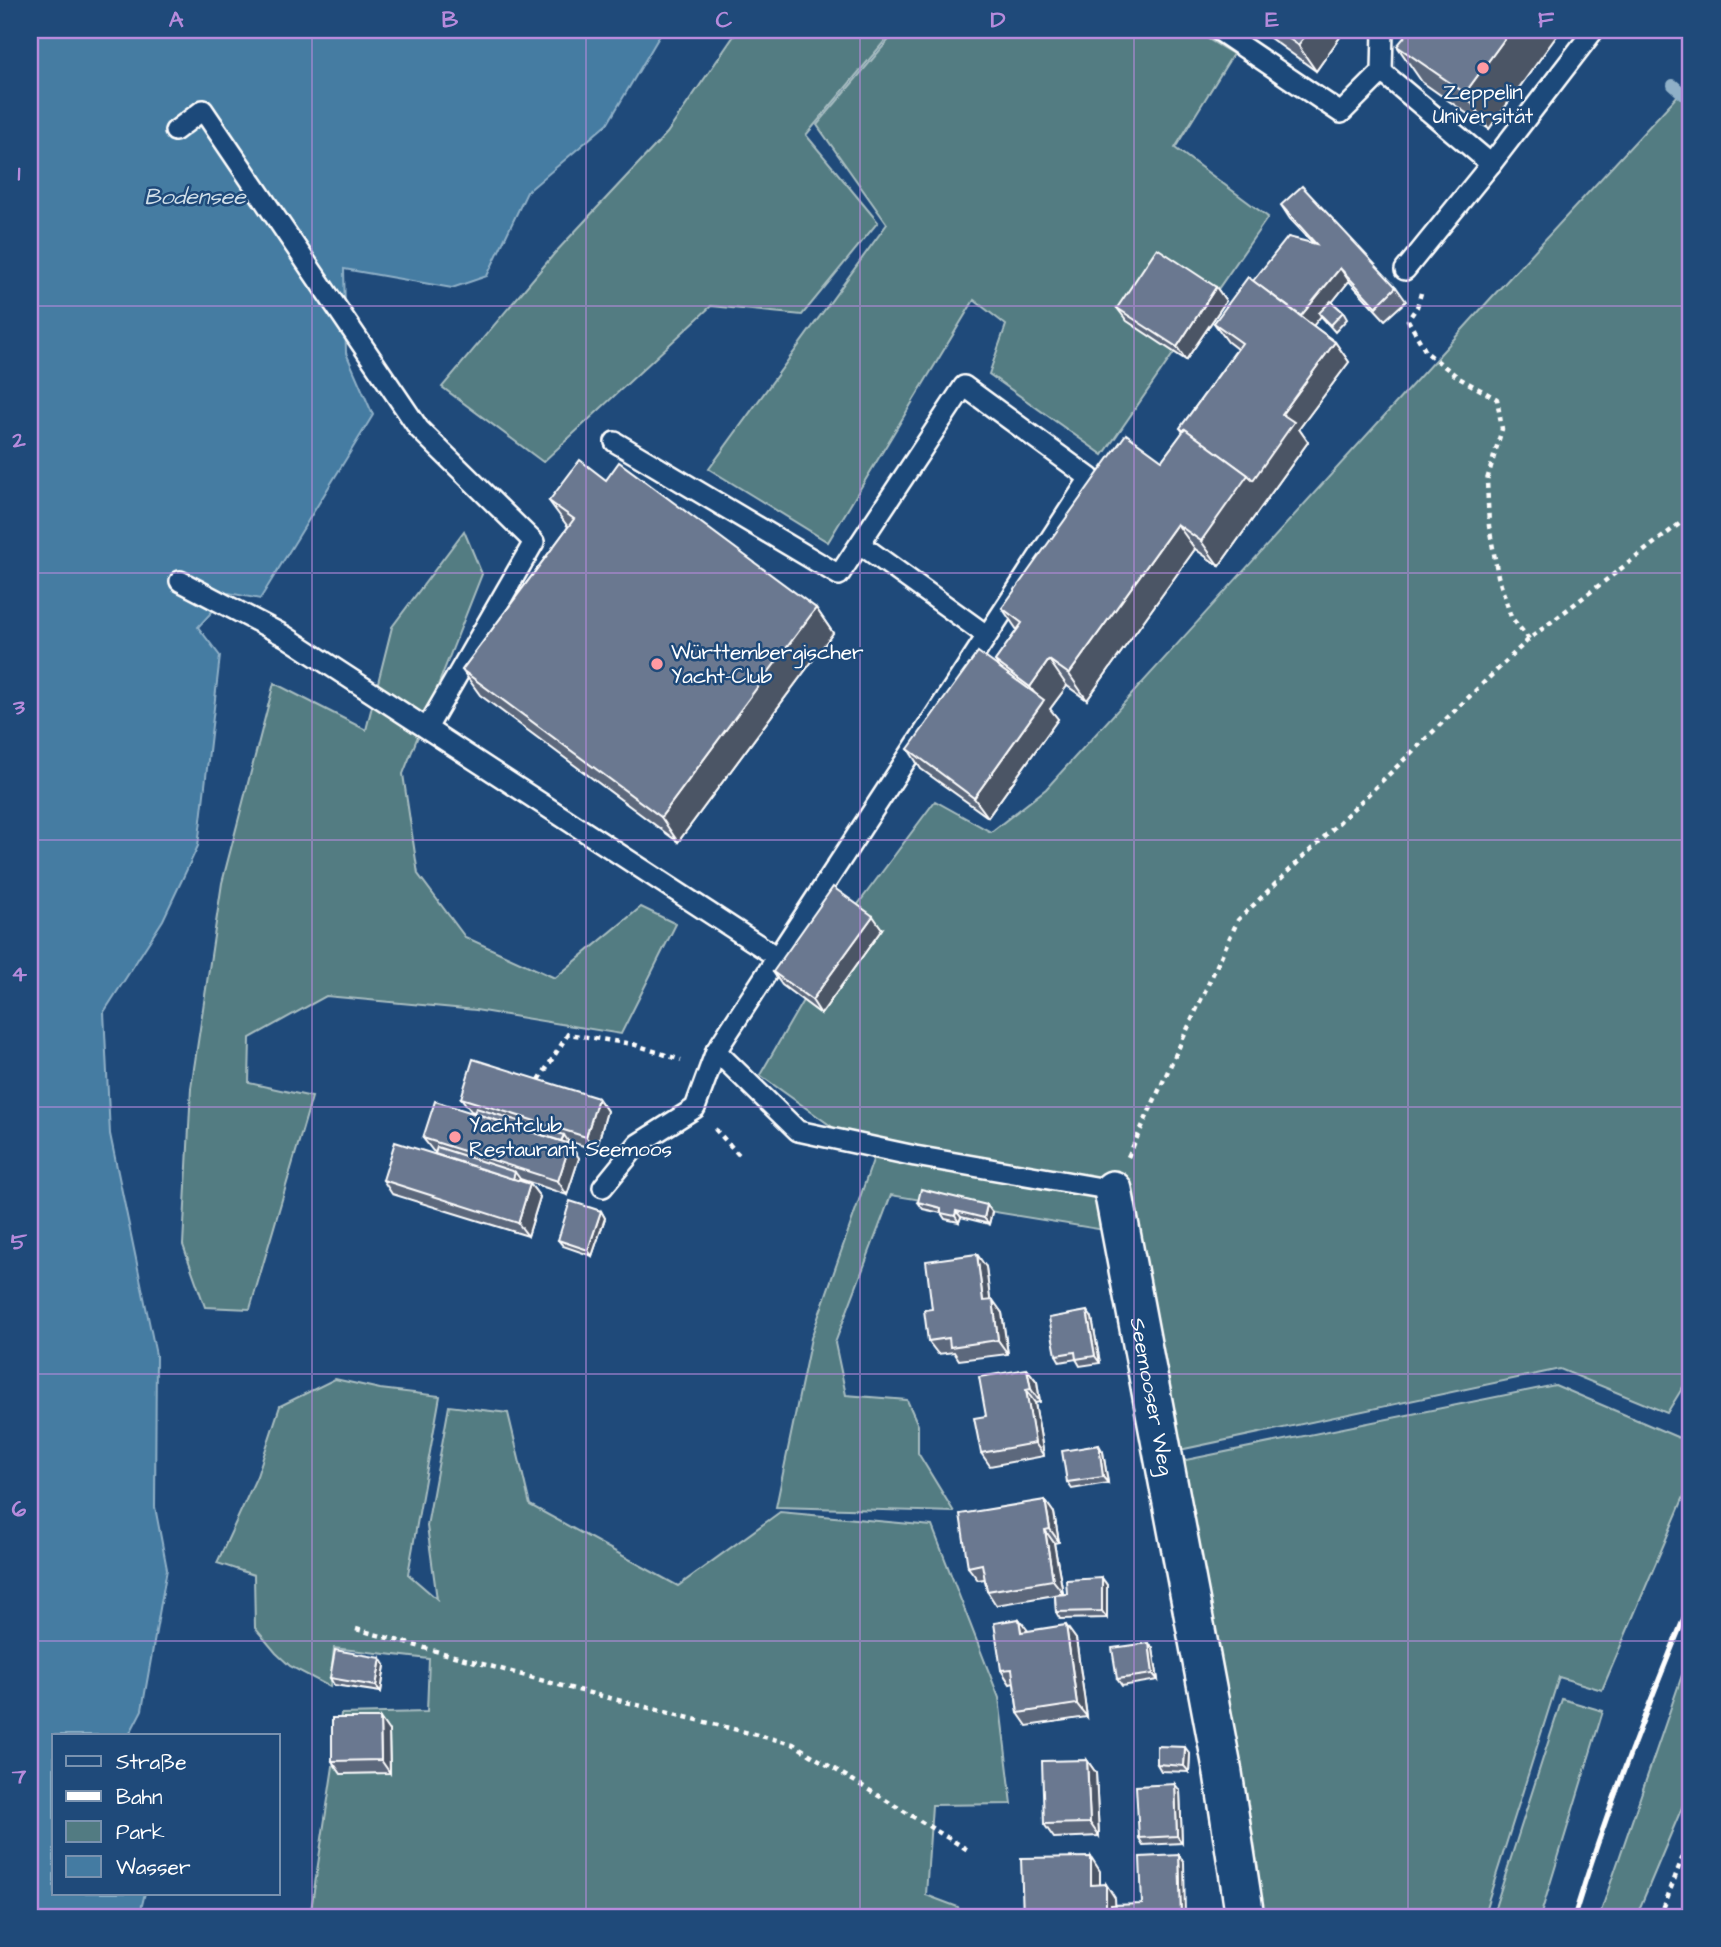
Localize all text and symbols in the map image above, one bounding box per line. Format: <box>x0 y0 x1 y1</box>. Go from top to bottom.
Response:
text: A <box>169 4 184 36</box>
text: B <box>442 4 459 36</box>
text: C <box>716 4 733 36</box>
text: D <box>991 4 1006 36</box>
text: E <box>1265 4 1279 36</box>
text: F <box>1538 4 1555 36</box>
marker: Zeppelin Universität <box>1475 60 1491 76</box>
place label: Zeppelin Universität <box>1433 78 1534 131</box>
text: 1 <box>18 157 21 189</box>
water label: Bodensee <box>144 181 247 213</box>
text: 2 <box>11 424 26 456</box>
place label: Württembergischer Yacht-Club <box>671 638 864 691</box>
marker: Württembergischer Yacht-Club <box>649 656 665 672</box>
text: 3 <box>12 691 25 723</box>
text: 4 <box>11 958 27 990</box>
place label: Yachtclub Restaurant Seemoos <box>469 1111 672 1164</box>
marker: Yachtclub Restaurant Seemoos <box>447 1129 463 1145</box>
text: 5 <box>11 1226 28 1258</box>
street label: Seemooser Weg <box>1122 1315 1181 1478</box>
text: 6 <box>12 1493 27 1525</box>
legend <box>52 1734 280 1895</box>
text: Straße <box>116 1748 187 1777</box>
text: 7 <box>11 1760 27 1792</box>
text: Bahn <box>116 1783 163 1812</box>
text: Park <box>116 1818 165 1847</box>
text: Wasser <box>116 1853 191 1882</box>

